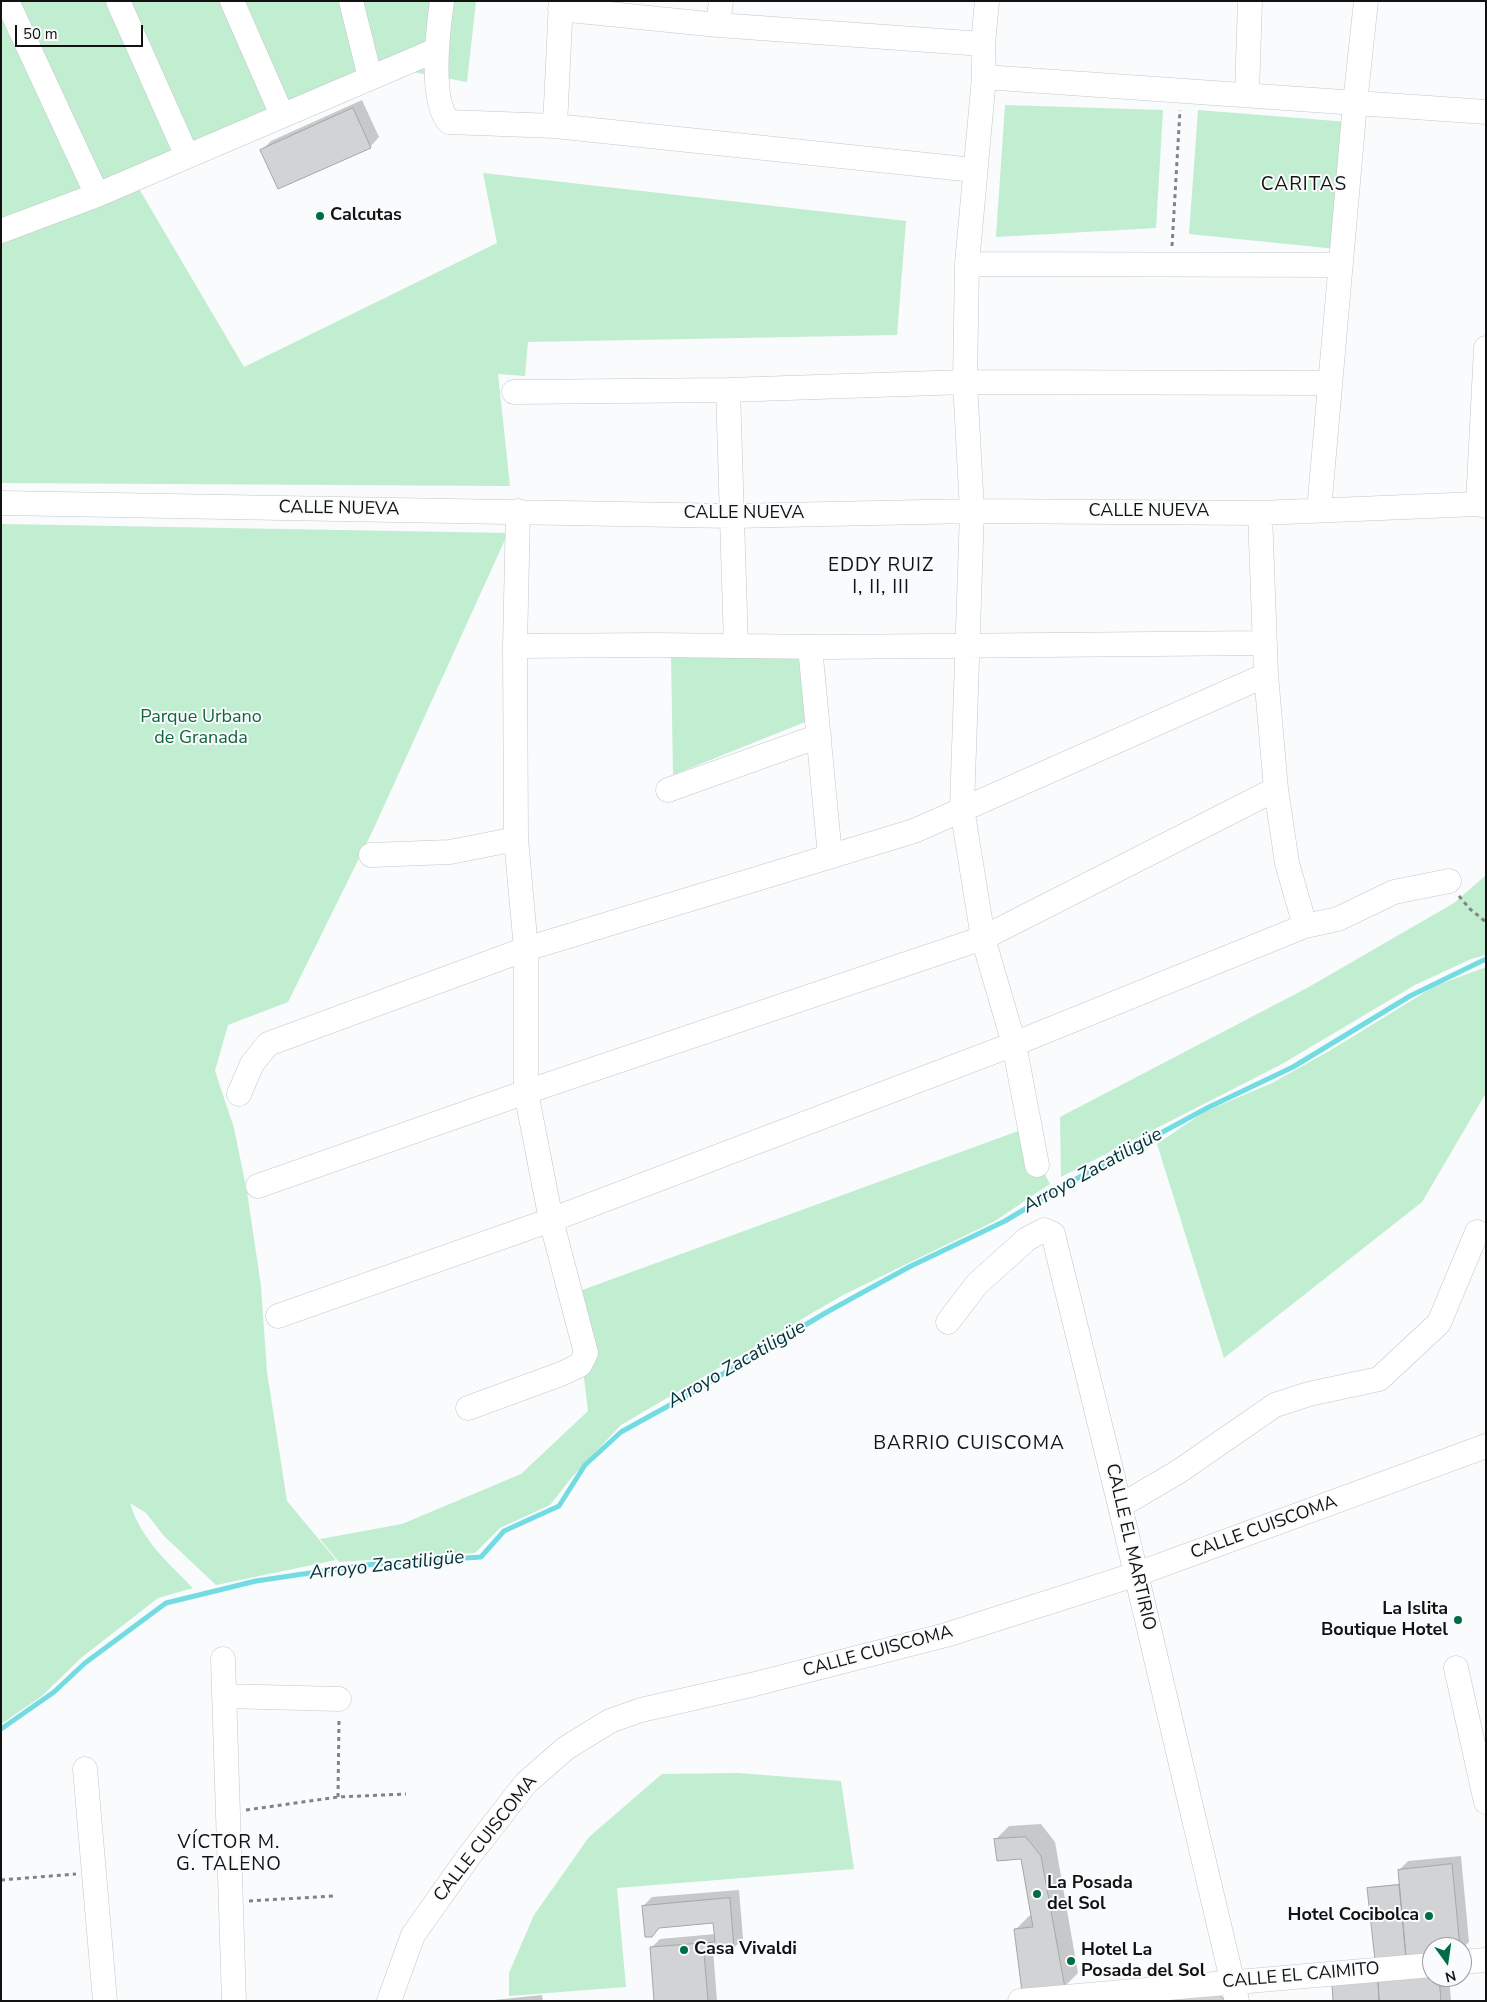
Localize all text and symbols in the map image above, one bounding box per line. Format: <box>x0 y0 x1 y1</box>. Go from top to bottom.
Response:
scale bar <box>18 15 145 47</box>
text: 50 m <box>23 24 58 44</box>
district label: CARITAS <box>1260 174 1348 196</box>
place label: Calcutas <box>330 205 402 227</box>
marker: Calcutas <box>314 210 326 222</box>
street label: CALLE NUEVA <box>278 497 400 521</box>
street label: CALLE NUEVA <box>1089 501 1209 523</box>
street label: CALLE NUEVA <box>684 503 804 525</box>
district label: EDDY RUIZ I, II, III <box>827 555 935 599</box>
park label: Parque Urbano de Granada <box>140 707 262 750</box>
water label: Arroyo Zacatiligüe <box>1019 1123 1167 1219</box>
water label: Arroyo Zacatiligüe <box>664 1316 810 1414</box>
district label: BARRIO CUISCOMA <box>871 1433 1067 1455</box>
street label: CALLE EL MARTIRIO <box>1100 1461 1160 1633</box>
street label: CALLE CUISCOMA <box>1188 1491 1340 1565</box>
water label: Arroyo Zacatiligüe <box>308 1547 466 1585</box>
place label: La Islita Boutique Hotel <box>1321 1599 1448 1642</box>
marker: La Islita Boutique Hotel <box>1452 1614 1464 1626</box>
street label: CALLE CUISCOMA <box>801 1622 955 1682</box>
street label: CALLE CUISCOMA <box>430 1771 542 1907</box>
district label: VÍCTOR M. G. TALENO <box>175 1832 283 1876</box>
place label: La Posada del Sol <box>1047 1873 1133 1916</box>
marker: La Posada del Sol <box>1031 1888 1043 1900</box>
place label: Hotel Cocibolca <box>1287 1905 1419 1927</box>
marker: Hotel Cocibolca <box>1423 1910 1435 1922</box>
north arrow <box>1422 1937 1472 1987</box>
place label: Casa Vivaldi <box>694 1939 797 1961</box>
place label: Hotel La Posada del Sol <box>1081 1940 1205 1982</box>
marker: Casa Vivaldi <box>678 1944 690 1956</box>
marker: Hotel La Posada del Sol <box>1065 1955 1077 1967</box>
street label: CALLE EL CAIMITO <box>1221 1958 1381 1994</box>
text: N <box>1443 1966 1458 1987</box>

